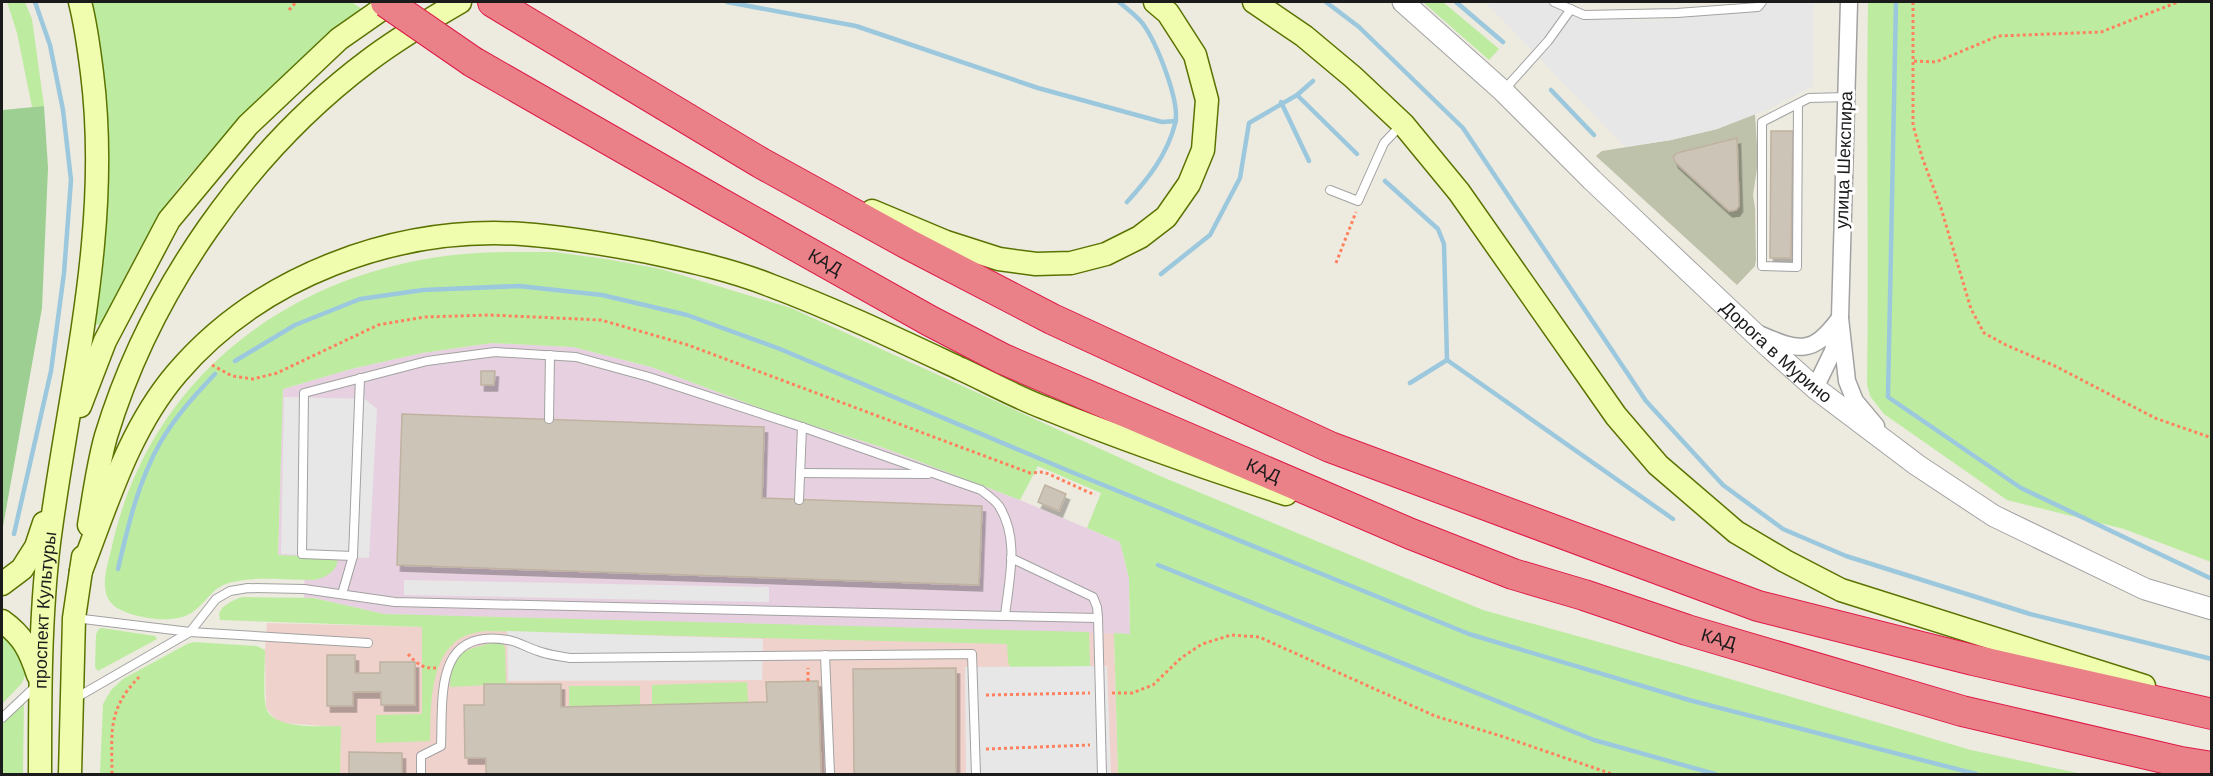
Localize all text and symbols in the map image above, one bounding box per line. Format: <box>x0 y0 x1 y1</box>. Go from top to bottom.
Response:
street label: улица Шекспира <box>1832 90 1856 229</box>
street label: КАД <box>805 245 845 279</box>
street label: Дорога в Мурино <box>1717 297 1836 407</box>
street label: КАД <box>1243 455 1284 487</box>
street label: проспект Культуры <box>30 530 60 689</box>
street label: КАД <box>1699 625 1738 654</box>

